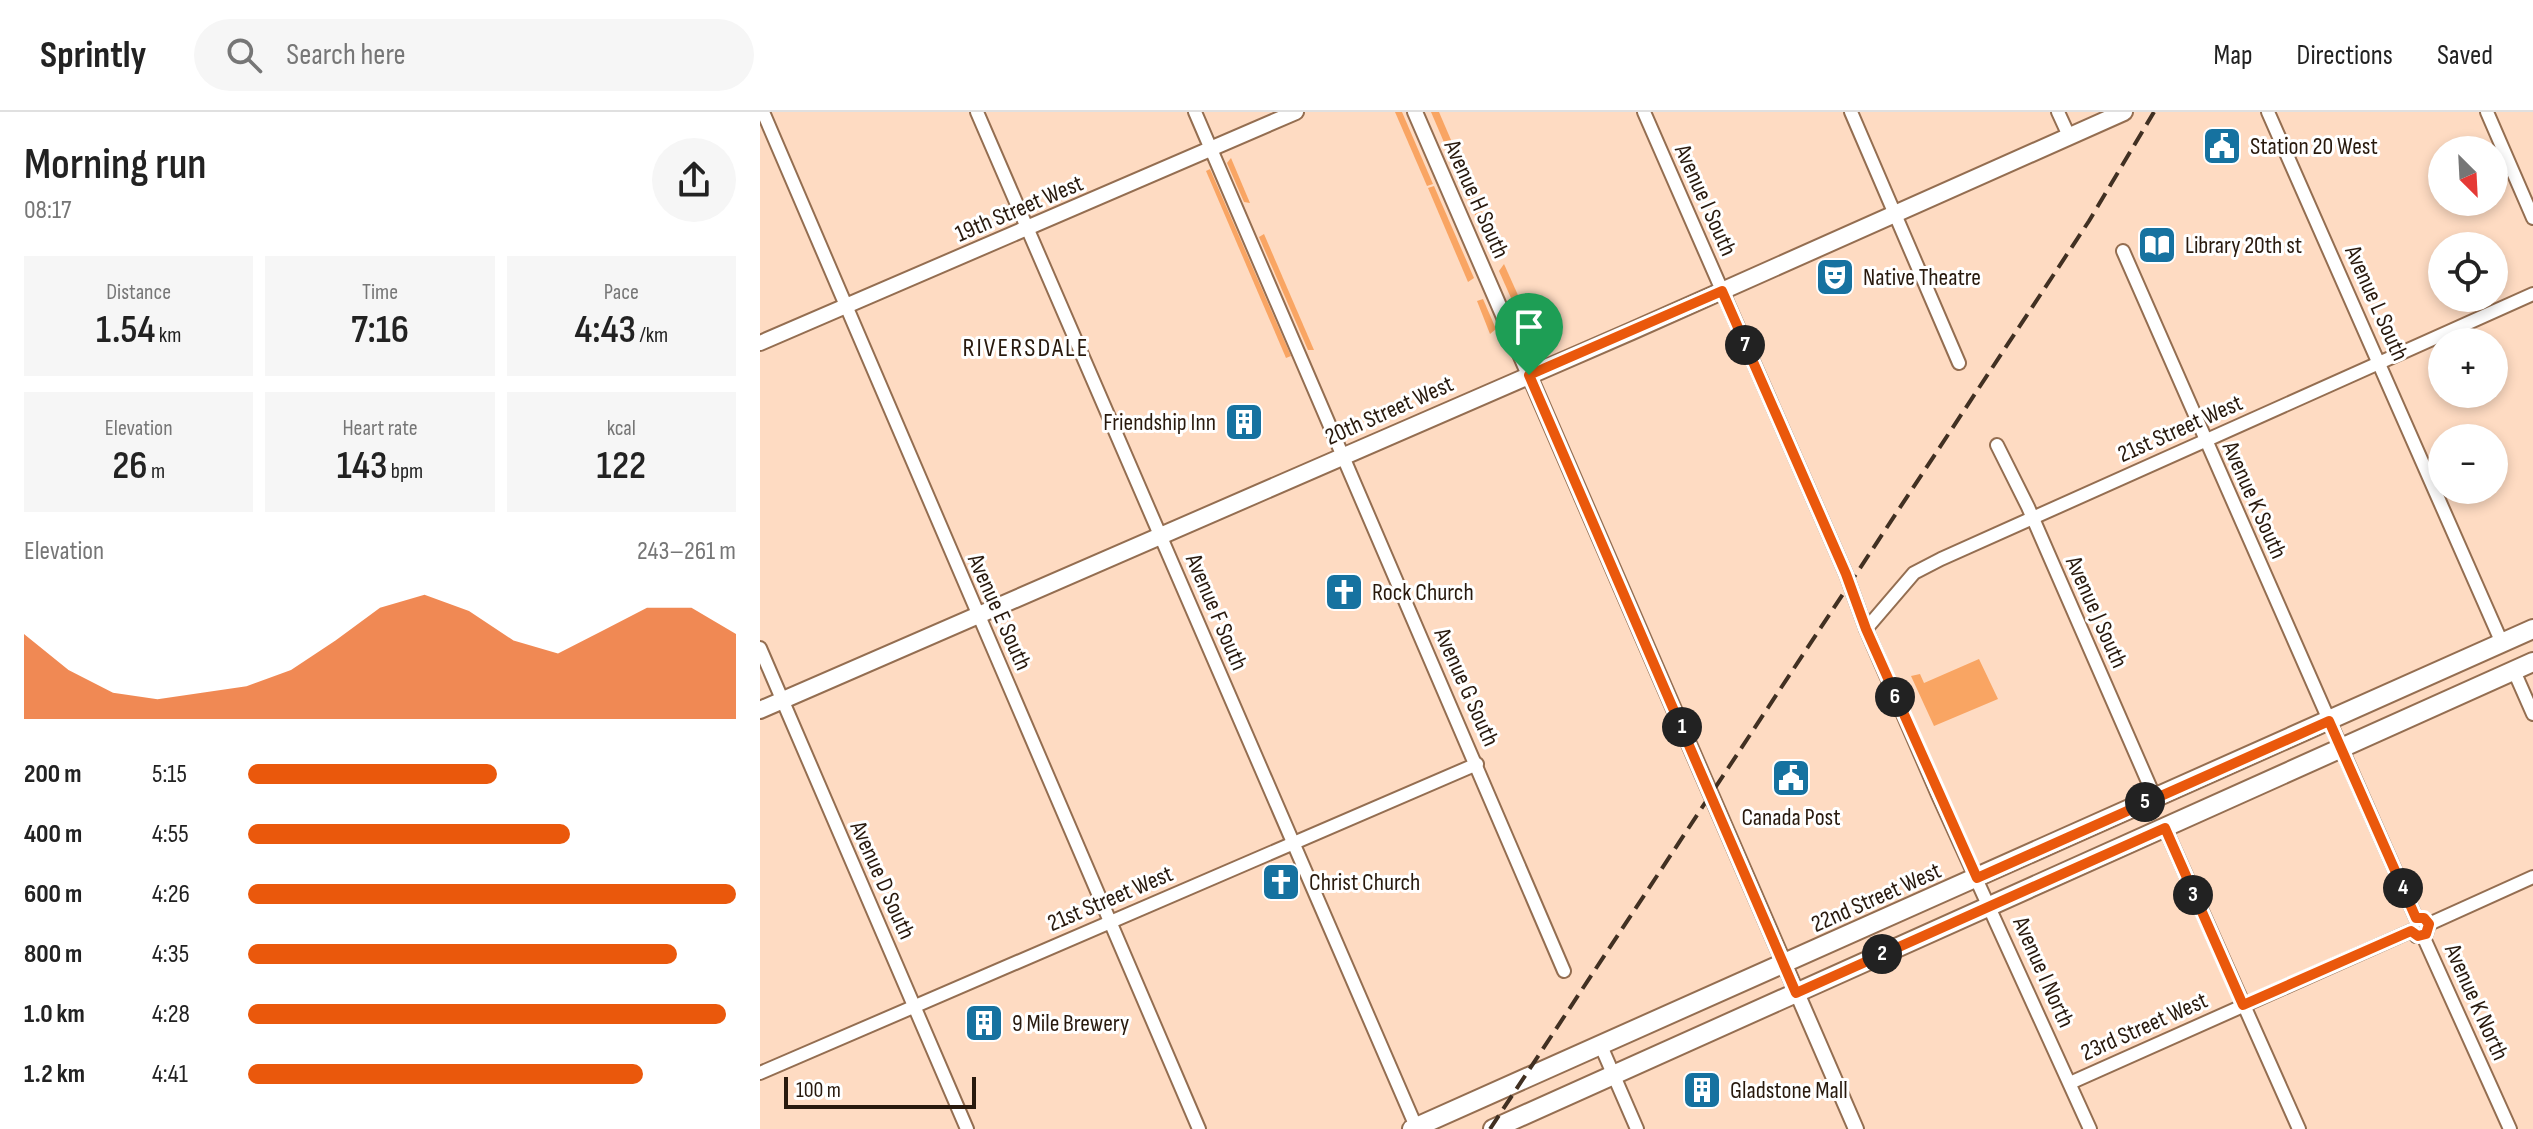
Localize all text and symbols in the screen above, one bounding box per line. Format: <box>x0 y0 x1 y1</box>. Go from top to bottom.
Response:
search box <box>194 19 754 91</box>
text: Sprintly <box>40 33 146 78</box>
icon: search <box>222 33 266 77</box>
text: Search here <box>286 37 406 73</box>
text: Map <box>2214 39 2253 72</box>
text: Directions <box>2297 39 2393 72</box>
text: Saved <box>2437 39 2493 72</box>
public building icon: Station 20 West <box>2201 125 2243 167</box>
place label: Station 20 West <box>2250 132 2378 161</box>
street label: Avenue H South <box>1437 135 1515 263</box>
north arrow <box>2428 136 2508 216</box>
map controls <box>2428 136 2508 504</box>
text: Morning run <box>24 138 207 191</box>
button: share <box>652 138 736 222</box>
street label: Avenue I South <box>1668 139 1743 260</box>
street label: 19th Street West <box>951 169 1087 248</box>
text: 08:17 <box>24 195 71 226</box>
library icon: Library 20th st <box>2136 224 2178 266</box>
place label: Library 20th st <box>2185 231 2302 260</box>
button: locate <box>2428 232 2508 312</box>
street label: Avenue L South <box>2338 240 2415 365</box>
theatre icon: Native Theatre <box>1814 256 1856 298</box>
place label: Native Theatre <box>1863 263 1981 292</box>
text: Distance <box>106 279 171 306</box>
text: Time <box>362 279 398 306</box>
text: Pace <box>604 279 639 306</box>
pin <box>1495 293 1563 375</box>
icon: arrive <box>1507 305 1551 349</box>
text: 1.54 <box>96 306 155 354</box>
text: 7:16 <box>351 306 409 354</box>
text: 4:43 <box>574 306 636 354</box>
text: km <box>155 322 181 349</box>
text: /km <box>636 322 668 349</box>
pin: 7 <box>1725 325 1765 365</box>
button: + <box>2428 328 2508 408</box>
text: 7 <box>1740 331 1750 358</box>
district label: RIVERSDALE <box>963 333 1089 364</box>
street label: 20th Street West <box>1321 369 1458 452</box>
street label: 21st Street West <box>2113 388 2247 469</box>
building icon: Friendship Inn <box>1223 401 1265 443</box>
place label: Friendship Inn <box>1103 408 1216 437</box>
text: Elevation <box>105 415 173 442</box>
text: Heart rate <box>342 415 418 442</box>
text: kcal <box>607 415 636 442</box>
button: − <box>2428 424 2508 504</box>
street label: Avenue K South <box>2215 436 2293 563</box>
text: 26 <box>112 442 148 490</box>
text: 143 <box>337 442 387 490</box>
text: 122 <box>597 442 646 490</box>
text: m <box>148 458 165 485</box>
text: bpm <box>387 458 423 485</box>
text: Elevation <box>24 536 104 567</box>
text: 243–261 m <box>637 536 736 567</box>
street label: Avenue E South <box>961 549 1038 675</box>
street label: Avenue F South <box>1179 549 1254 675</box>
street label: Avenue J South <box>2059 551 2134 672</box>
church icon: Rock Church <box>1323 571 1365 613</box>
place label: Rock Church <box>1372 578 1474 607</box>
street label: Avenue G South <box>1427 623 1505 751</box>
pin: 6 <box>1875 677 1915 717</box>
text: 6 <box>1890 683 1900 710</box>
pin: 1 <box>1662 707 1702 747</box>
text: 1 <box>1678 713 1686 740</box>
public building icon: Canada Post <box>1770 757 1812 799</box>
text: 200 m <box>24 759 81 790</box>
text: 5:15 <box>152 759 187 790</box>
pin: 5 <box>2125 782 2165 822</box>
text: 5 <box>2140 788 2150 815</box>
place label: Canada Post <box>1741 803 1841 832</box>
street label: Avenue D South <box>843 816 921 944</box>
text: 400 m <box>24 819 82 850</box>
text: 4:55 <box>152 819 189 850</box>
street label: 22nd Street West <box>1807 856 1946 939</box>
street label: 21st Street West <box>1043 859 1177 938</box>
church icon: Christ Church <box>1260 861 1302 903</box>
place label: Christ Church <box>1309 868 1420 897</box>
pin: 4 <box>2383 868 2423 908</box>
text: 4 <box>2398 874 2408 901</box>
pin: 3 <box>2173 875 2213 915</box>
text: 600 m <box>24 879 82 910</box>
text: 4:26 <box>152 879 190 910</box>
text: 3 <box>2188 881 2198 908</box>
street label: Avenue I North <box>2006 911 2081 1032</box>
pin: 2 <box>1862 934 1902 974</box>
text: 800 m <box>24 939 82 970</box>
text: 4:35 <box>152 939 189 970</box>
street label: Avenue K North <box>2438 939 2515 1065</box>
text: 2 <box>1877 940 1887 967</box>
street label: 23rd Street West <box>2076 986 2212 1067</box>
text: 1.0 km <box>24 999 85 1030</box>
text: 4:28 <box>152 999 190 1030</box>
building icon: 9 Mile Brewery <box>963 1002 1005 1044</box>
place label: 9 Mile Brewery <box>1012 1009 1129 1038</box>
text: 1.2 km <box>24 1059 85 1090</box>
text: 4:41 <box>152 1059 188 1090</box>
building icon: Gladstone Mall <box>1681 1069 1723 1111</box>
scale bar <box>784 1073 976 1109</box>
place label: Gladstone Mall <box>1730 1076 1848 1105</box>
text: 100 m <box>796 1077 841 1104</box>

